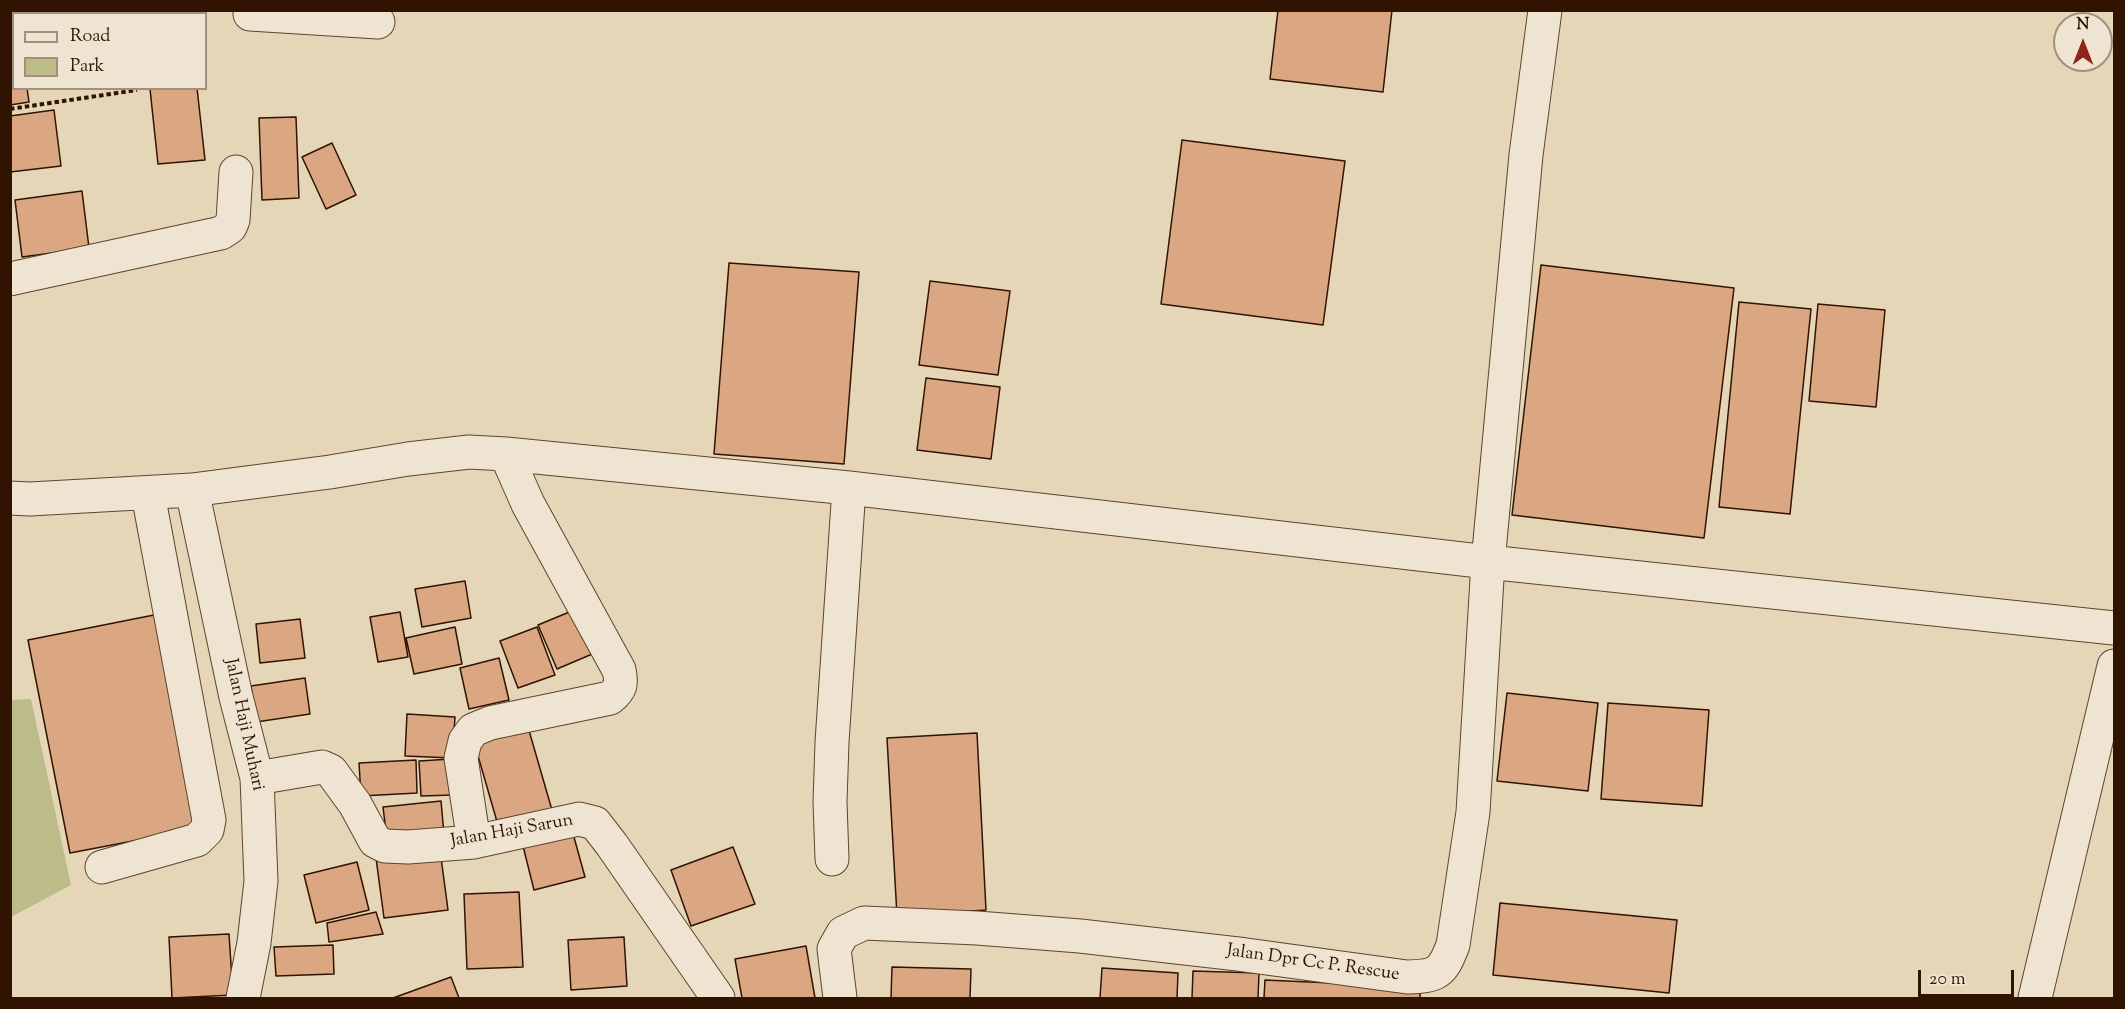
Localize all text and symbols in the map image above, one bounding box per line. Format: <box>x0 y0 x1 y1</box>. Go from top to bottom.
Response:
legend <box>12 12 207 90</box>
north arrow <box>2053 12 2113 72</box>
text: N <box>2077 14 2089 37</box>
text: Road <box>70 24 110 50</box>
text: Park <box>70 54 104 80</box>
street label: Jalan Haji Muhari <box>218 657 268 793</box>
street label: Jalan Haji Sarun <box>449 811 575 853</box>
street label: Jalan Dpr Cc P. Rescue <box>1225 941 1401 987</box>
scale bar <box>1921 958 2017 996</box>
text: 20 m <box>1929 967 1966 993</box>

